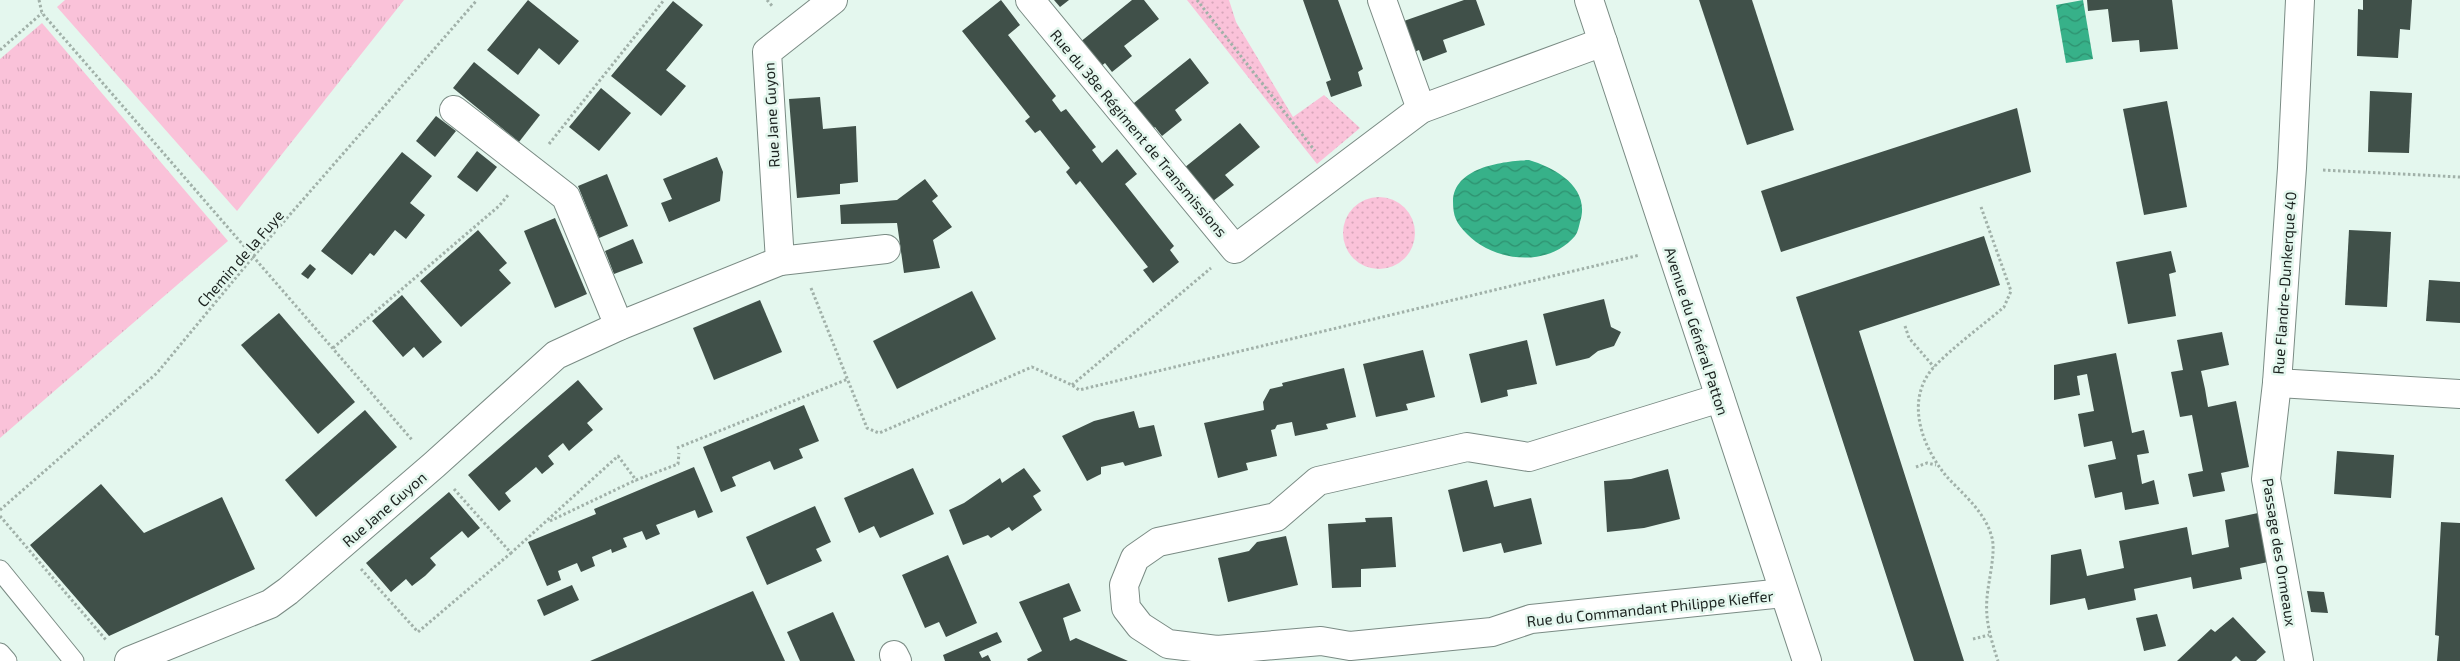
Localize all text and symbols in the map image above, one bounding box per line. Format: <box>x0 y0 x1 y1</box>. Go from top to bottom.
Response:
street label: Rue du 38e Régiment de Transmissions <box>1047 26 1231 240</box>
street label: Rue Jane Guyon <box>759 62 783 168</box>
street label: Rue Flandre-Dunkerque 40 <box>2269 191 2299 375</box>
street label: Chemin de la Fuye <box>193 206 287 310</box>
street label: Avenue du Général Patton <box>1661 245 1733 417</box>
street label: Rue Jane Guyon <box>338 468 430 550</box>
street label: Passage des Ormeaux <box>2259 477 2301 627</box>
street label: Rue du Commandant Philippe Kieffer <box>1526 586 1774 630</box>

